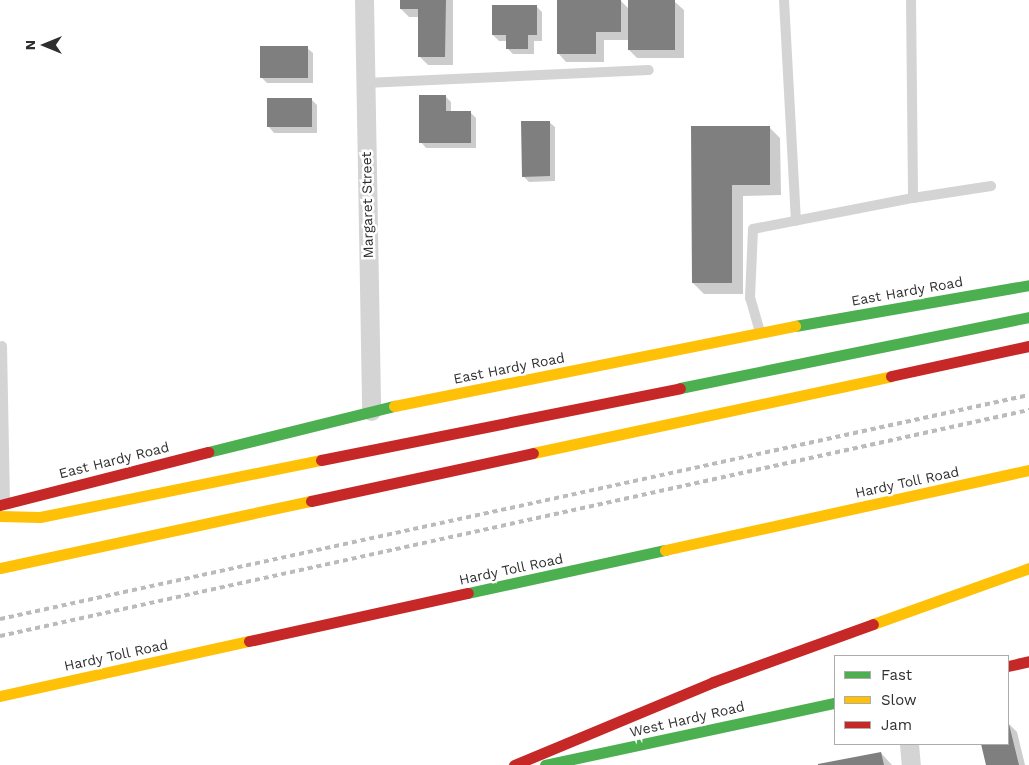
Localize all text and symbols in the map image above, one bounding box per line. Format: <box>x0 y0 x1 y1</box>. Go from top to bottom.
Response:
north arrow <box>20 20 70 70</box>
text: N <box>22 40 38 50</box>
street label: Margaret Street <box>358 152 376 258</box>
street label: East Hardy Road <box>850 273 964 309</box>
street label: East Hardy Road <box>452 349 566 387</box>
street label: East Hardy Road <box>57 438 171 482</box>
street label: Hardy Toll Road <box>853 463 961 501</box>
street label: Hardy Toll Road <box>457 550 565 588</box>
street label: Hardy Toll Road <box>62 636 170 674</box>
legend <box>834 655 1009 745</box>
text: Fast <box>881 666 912 684</box>
text: Slow <box>881 691 917 709</box>
street label: West Hardy Road <box>628 698 746 740</box>
text: Jam <box>881 716 912 734</box>

